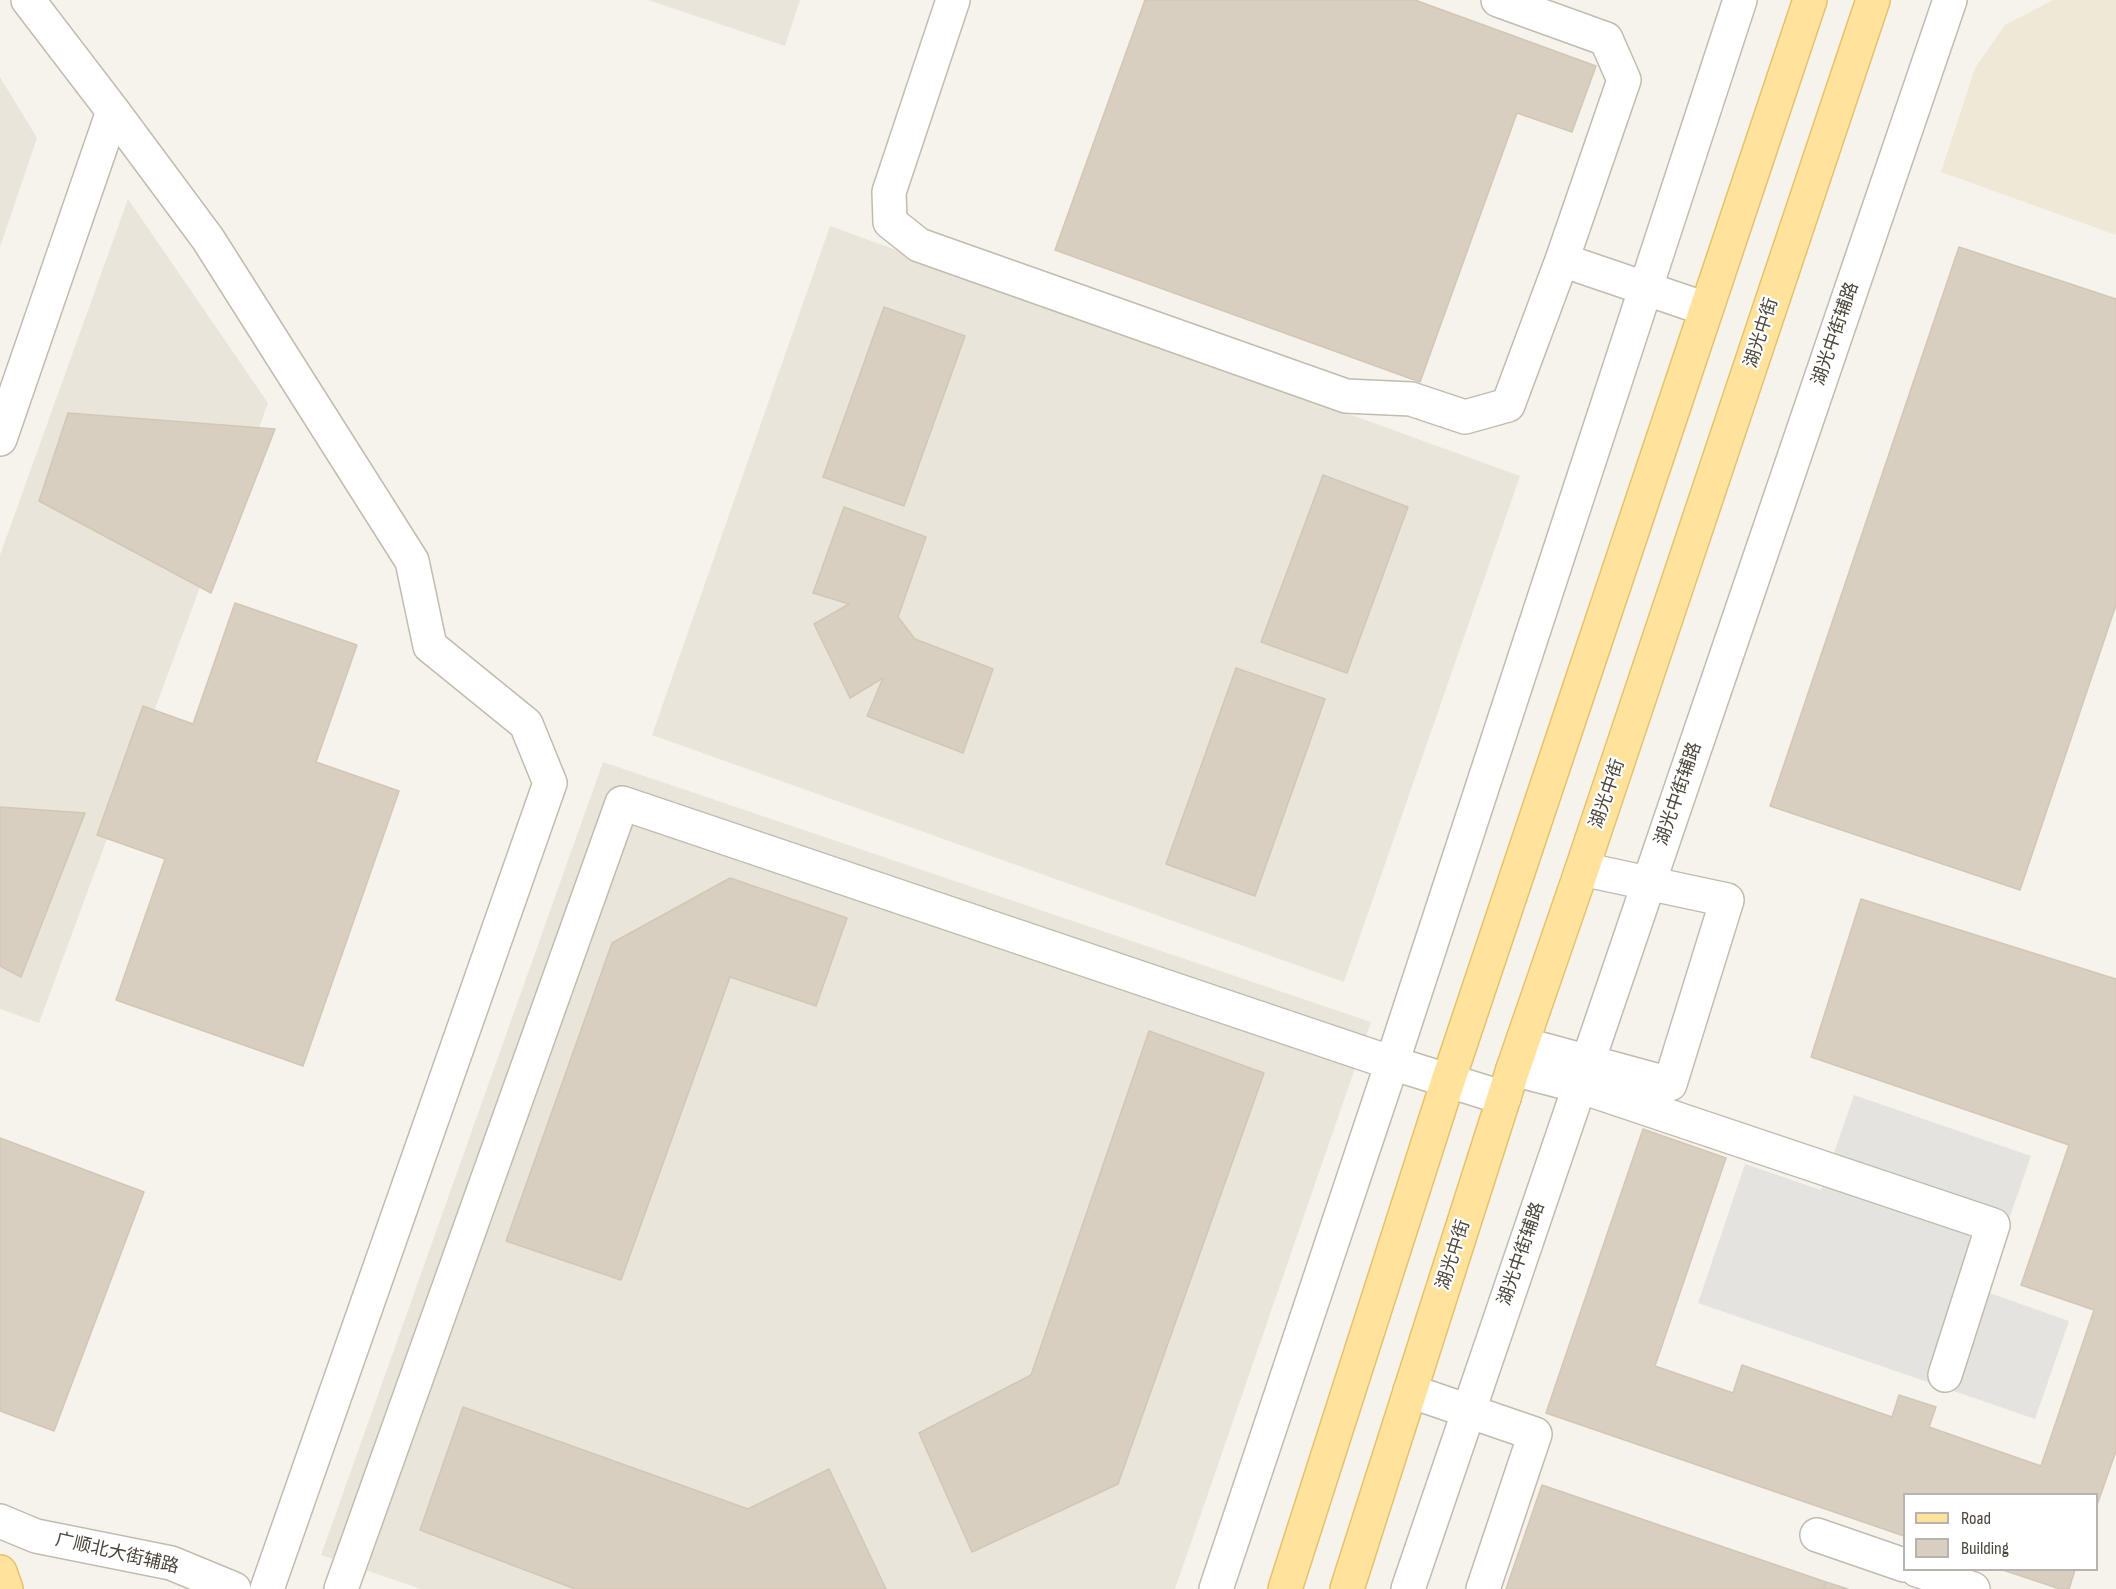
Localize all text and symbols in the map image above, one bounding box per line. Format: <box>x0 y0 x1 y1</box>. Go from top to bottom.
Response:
street label: 湖光中街辅路 <box>1808 279 1864 389</box>
street label: 湖光中街 <box>1741 295 1783 371</box>
street label: 湖光中街辅路 <box>1651 739 1707 849</box>
street label: 湖光中街 <box>1586 756 1630 832</box>
street label: 湖光中街辅路 <box>1494 1199 1550 1309</box>
street label: 湖光中街 <box>1433 1217 1475 1293</box>
legend <box>1903 1493 2098 1571</box>
text: Road <box>1961 1508 1991 1529</box>
street label: 广顺北大街辅路 <box>53 1529 181 1579</box>
text: Building <box>1961 1538 2009 1559</box>

